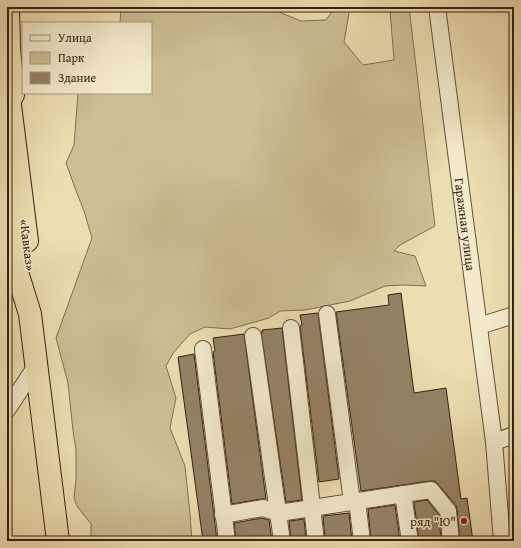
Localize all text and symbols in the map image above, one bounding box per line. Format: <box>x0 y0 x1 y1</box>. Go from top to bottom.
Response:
legend <box>22 22 152 94</box>
text: Улица <box>58 29 92 46</box>
text: Парк <box>58 49 85 66</box>
text: Здание <box>58 69 97 86</box>
street label: Гаражная улица <box>449 177 481 273</box>
street label: «Кавказ» <box>15 218 40 272</box>
place label: ряд "Ю" <box>410 512 456 531</box>
marker: ряд "Ю" <box>459 516 469 526</box>

